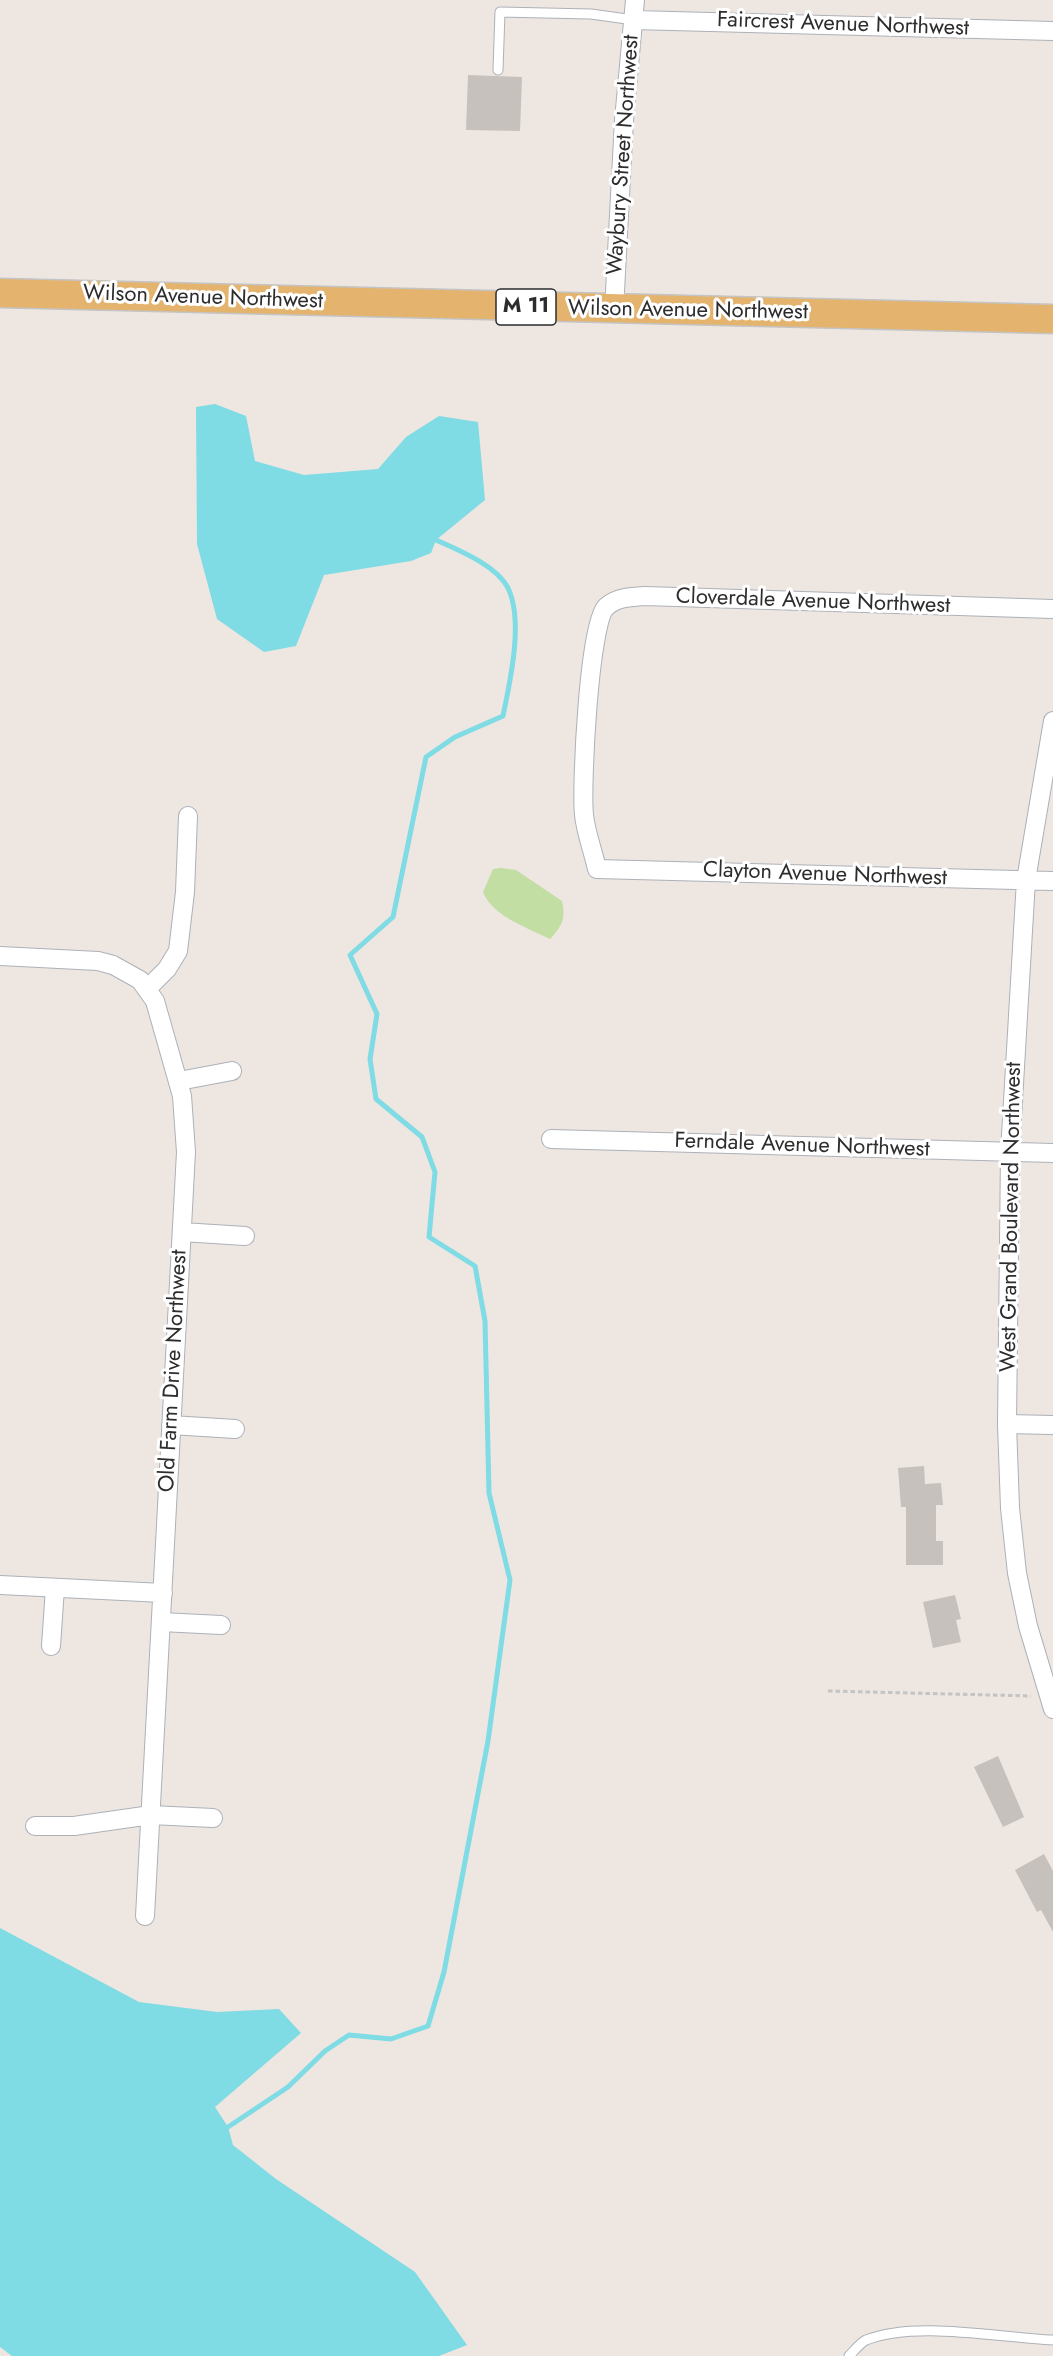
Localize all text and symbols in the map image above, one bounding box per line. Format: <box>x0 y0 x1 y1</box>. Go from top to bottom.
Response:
street label: Faircrest Avenue Northwest <box>717 7 969 43</box>
street label: Waybury Street Northwest <box>602 34 646 276</box>
street label: Wilson Avenue Northwest <box>83 281 323 315</box>
road number: M 11 <box>496 289 556 325</box>
street label: Wilson Avenue Northwest <box>568 296 808 326</box>
street label: Cloverdale Avenue Northwest <box>675 584 951 620</box>
street label: Clayton Avenue Northwest <box>702 858 948 892</box>
street label: West Grand Boulevard Northwest <box>996 1062 1028 1372</box>
street label: Ferndale Avenue Northwest <box>674 1128 930 1164</box>
street label: Old Farm Drive Northwest <box>154 1249 194 1493</box>

